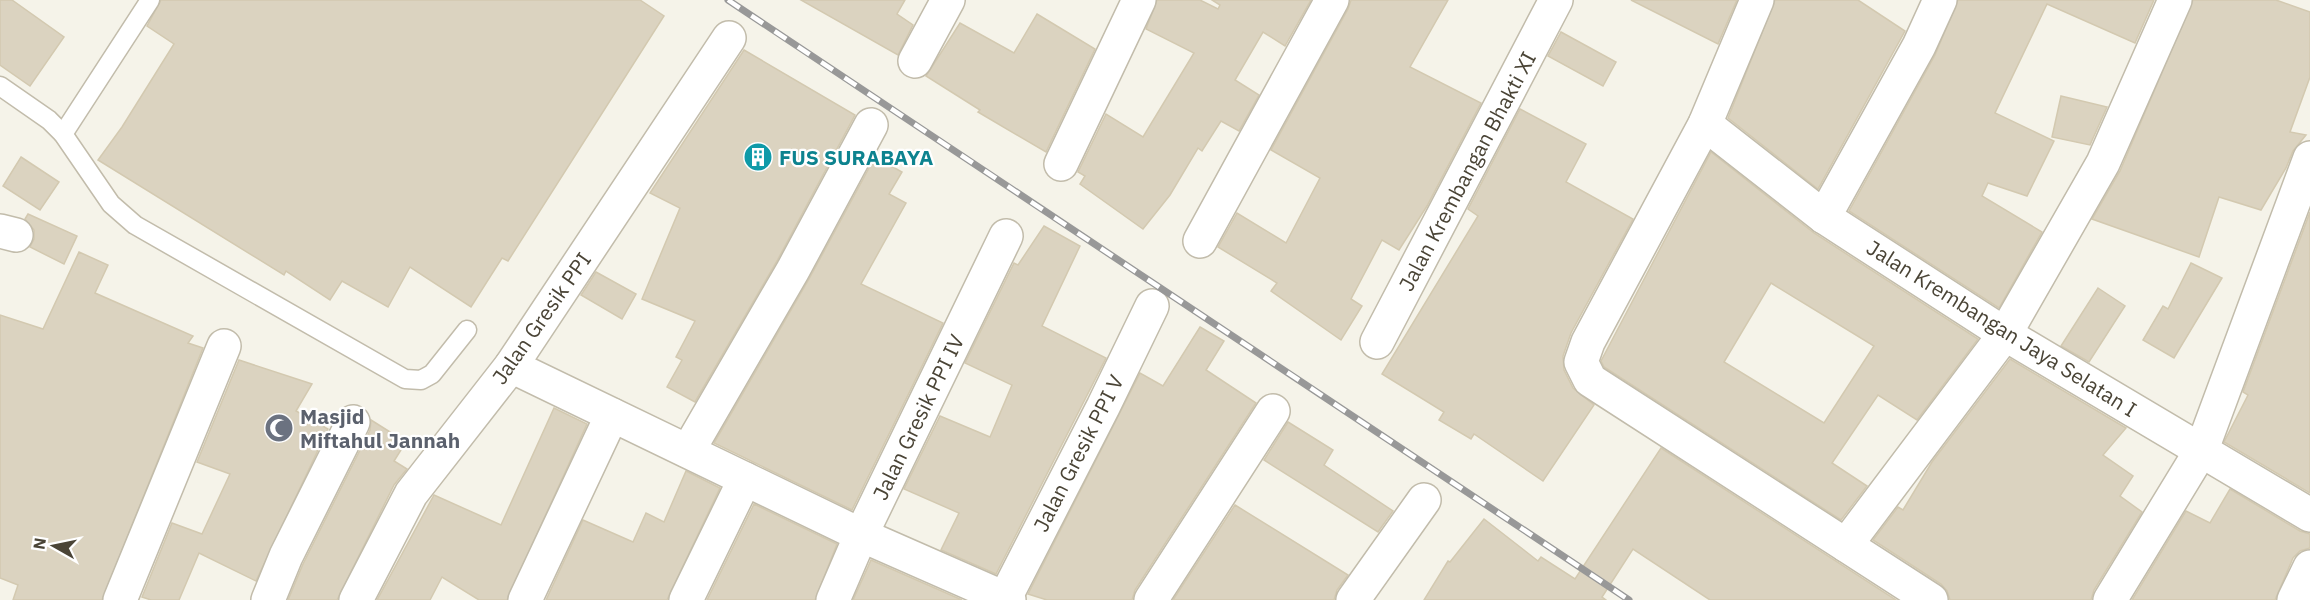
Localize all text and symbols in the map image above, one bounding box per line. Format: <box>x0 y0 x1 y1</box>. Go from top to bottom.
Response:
street label: Jalan Krembangan Bhakti XI <box>1392 46 1542 296</box>
building icon: FUS SURABAYA <box>742 141 774 173</box>
place label: FUS SURABAYA <box>779 143 933 171</box>
street label: Jalan Krembangan Jaya Selatan I <box>1862 233 2142 423</box>
street label: Jalan Gresik PPI <box>485 247 597 389</box>
street label: Jalan Gresik PPI IV <box>866 329 970 504</box>
street label: Jalan Gresik PPI V <box>1026 370 1130 536</box>
place label: Masjid Miftahul Jannah <box>300 402 460 454</box>
mosque icon: Masjid Miftahul Jannah <box>263 412 295 444</box>
north arrow <box>24 516 84 576</box>
text: N <box>28 536 50 551</box>

